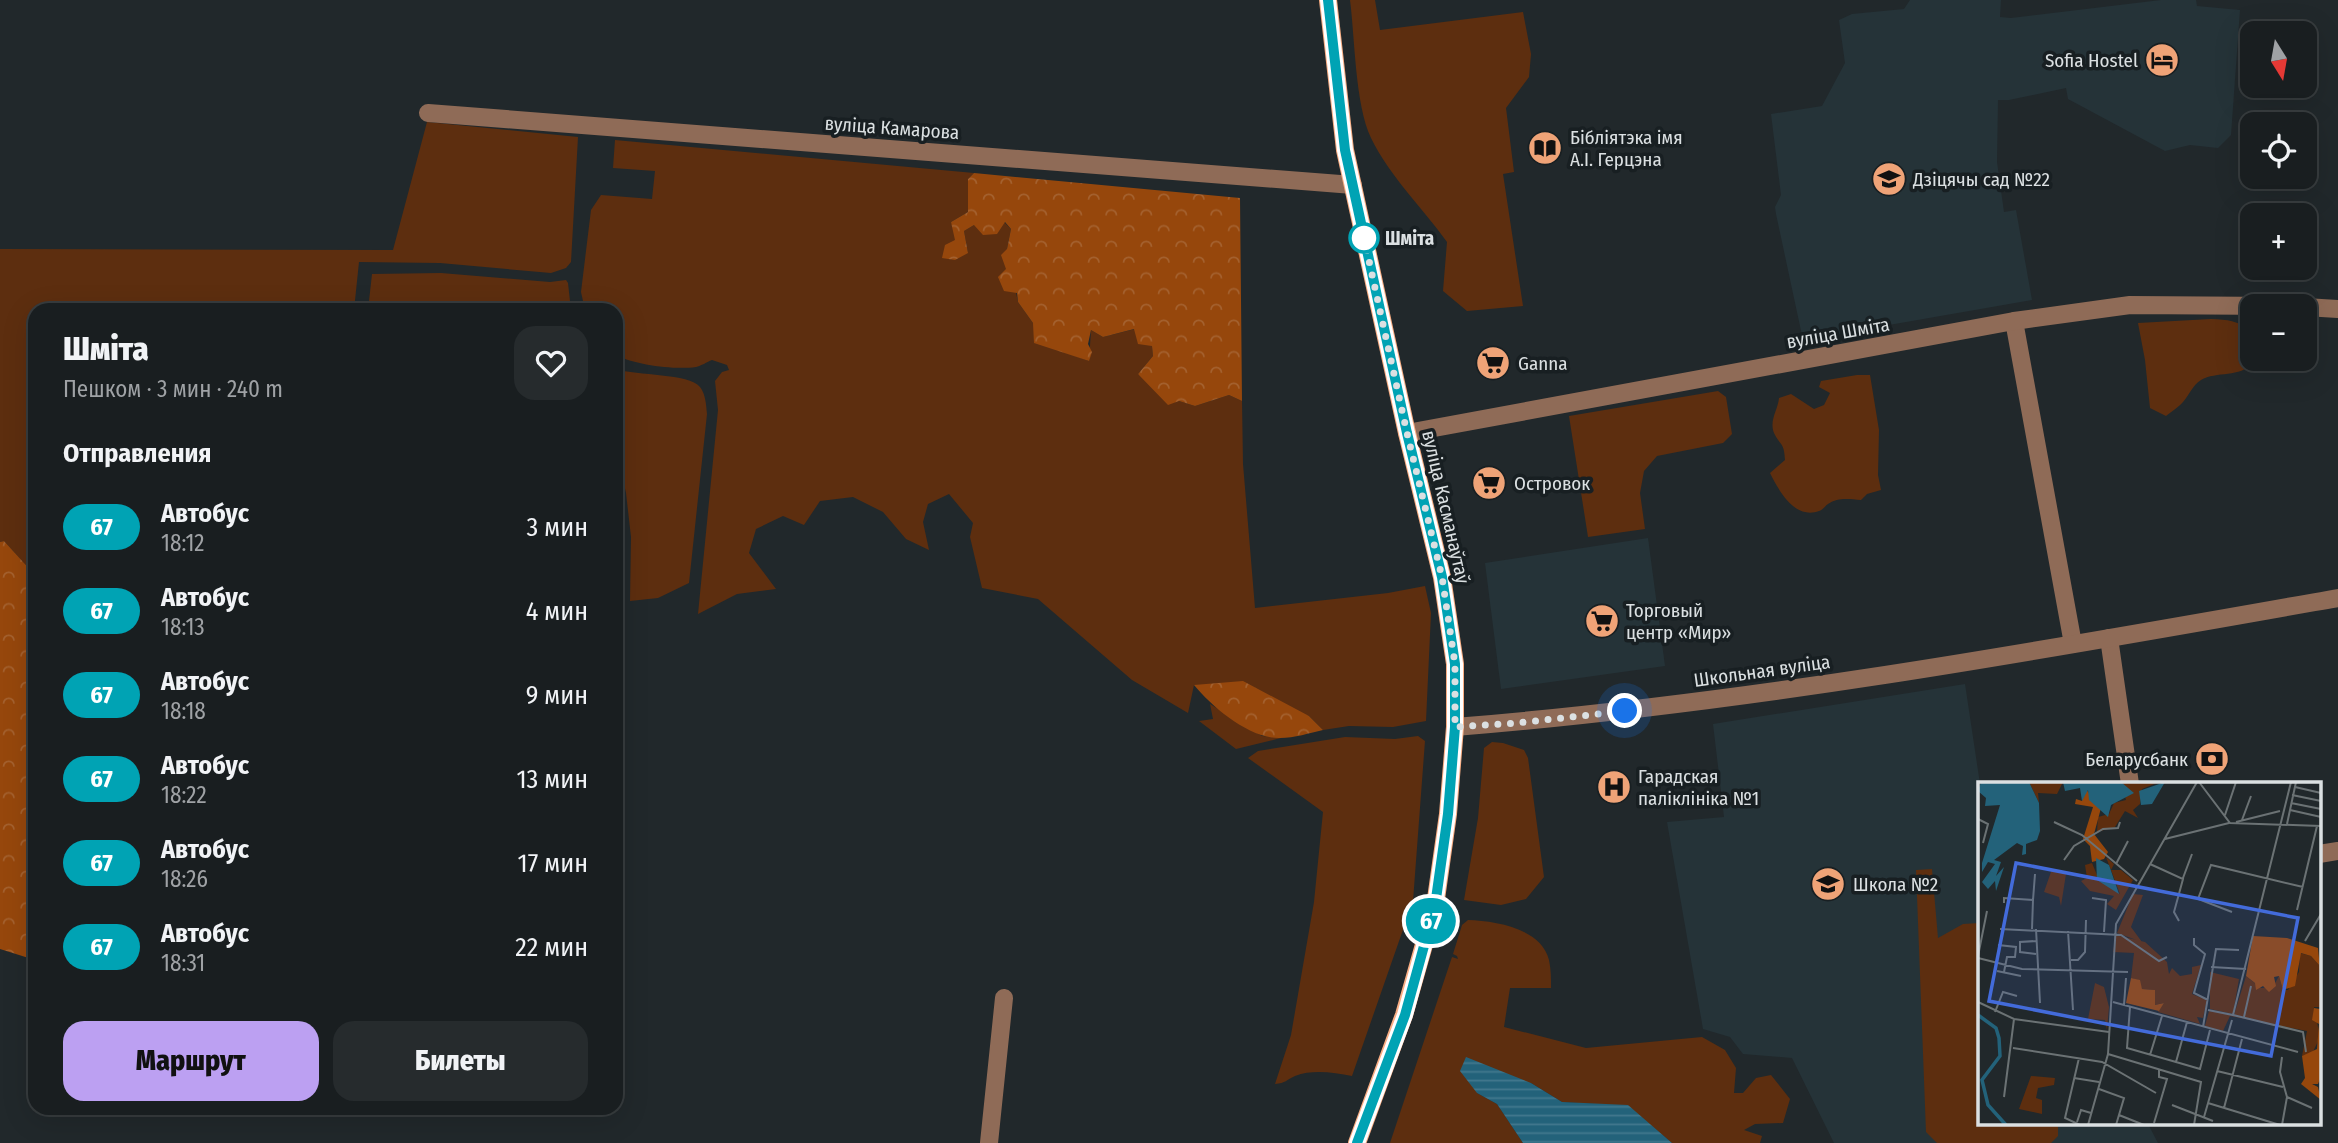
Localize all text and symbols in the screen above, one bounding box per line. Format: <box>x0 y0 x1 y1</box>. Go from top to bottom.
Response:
north arrow <box>2240 21 2317 98</box>
map controls <box>2240 21 2317 371</box>
hotel icon: Sofia Hostel <box>2143 41 2181 79</box>
place label: Sofia Hostel <box>2045 49 2138 72</box>
street label: вуліца Камарова <box>824 112 960 144</box>
button: locate <box>2240 112 2317 189</box>
place label: Бібліятэка імя А.І. Герцэна <box>1570 126 1683 171</box>
library icon: Бібліятэка імя А.І. Герцэна <box>1526 129 1564 167</box>
school or university icon: Дзіцячы сад №22 <box>1870 160 1908 198</box>
place label: Дзіцячы сад №22 <box>1912 168 2050 191</box>
button: + <box>2240 203 2317 280</box>
marker: Шміта <box>1349 223 1379 253</box>
place label: Шміта <box>1385 227 1434 250</box>
button: − <box>2240 294 2317 371</box>
street label: вуліца Шміта <box>1785 313 1891 353</box>
button: heart <box>514 326 588 400</box>
text: Шміта <box>63 329 149 369</box>
supermarket icon: Ganna <box>1474 344 1512 382</box>
place label: Ganna <box>1518 352 1568 375</box>
text: Пешком · 3 мин · 240 m <box>63 375 283 403</box>
street label: вуліца Касманаўтаў <box>1417 428 1475 586</box>
text: Отправления <box>63 438 212 469</box>
supermarket icon: Островок <box>1470 464 1508 502</box>
place label: Островок <box>1514 472 1590 495</box>
text: Автобус <box>161 498 249 529</box>
text: 3 мин <box>527 512 588 543</box>
text: 67 <box>90 513 113 541</box>
text: 18:12 <box>161 529 205 557</box>
text: Автобус <box>161 582 249 613</box>
text: 4 мин <box>526 596 588 627</box>
text: 67 <box>90 597 113 625</box>
place label: Торговый центр «Мир» <box>1626 599 1731 644</box>
supermarket icon: Торговый центр «Мир» <box>1583 602 1621 640</box>
text: 18:13 <box>161 613 205 641</box>
street label: Школьная вуліца <box>1692 650 1832 692</box>
text: Автобус <box>161 666 249 697</box>
text: 9 мин <box>526 680 588 711</box>
text: 67 <box>90 681 113 709</box>
your location <box>1607 693 1642 728</box>
text: 18:18 <box>161 697 206 725</box>
bank icon: Беларусбанк <box>2193 740 2231 778</box>
place label: Беларусбанк <box>2085 748 2188 771</box>
text: Автобус <box>161 750 249 781</box>
text: 13 мин <box>516 764 588 795</box>
text: 67 <box>90 765 113 793</box>
place label: Гарадская паліклініка №1 <box>1638 765 1759 810</box>
hospital icon: Гарадская паліклініка №1 <box>1595 768 1633 806</box>
text: 18:22 <box>161 781 207 809</box>
inset map <box>1978 782 2320 1126</box>
text: Автобус <box>161 834 249 865</box>
text: 17 мин <box>518 848 588 879</box>
text: 67 <box>90 849 113 877</box>
text: 18:26 <box>161 865 208 893</box>
school or university icon: Школа №2 <box>1809 865 1847 903</box>
place label: Школа №2 <box>1853 873 1938 896</box>
line badge: 67 <box>1400 898 1462 944</box>
text: 67 <box>1420 907 1442 935</box>
text: Автобус <box>161 918 249 949</box>
text: 22 мин <box>515 932 588 963</box>
text: 67 <box>90 933 113 961</box>
text: 18:31 <box>161 949 205 977</box>
button: Маршрут <box>63 1021 319 1101</box>
button: Билеты <box>333 1021 588 1101</box>

